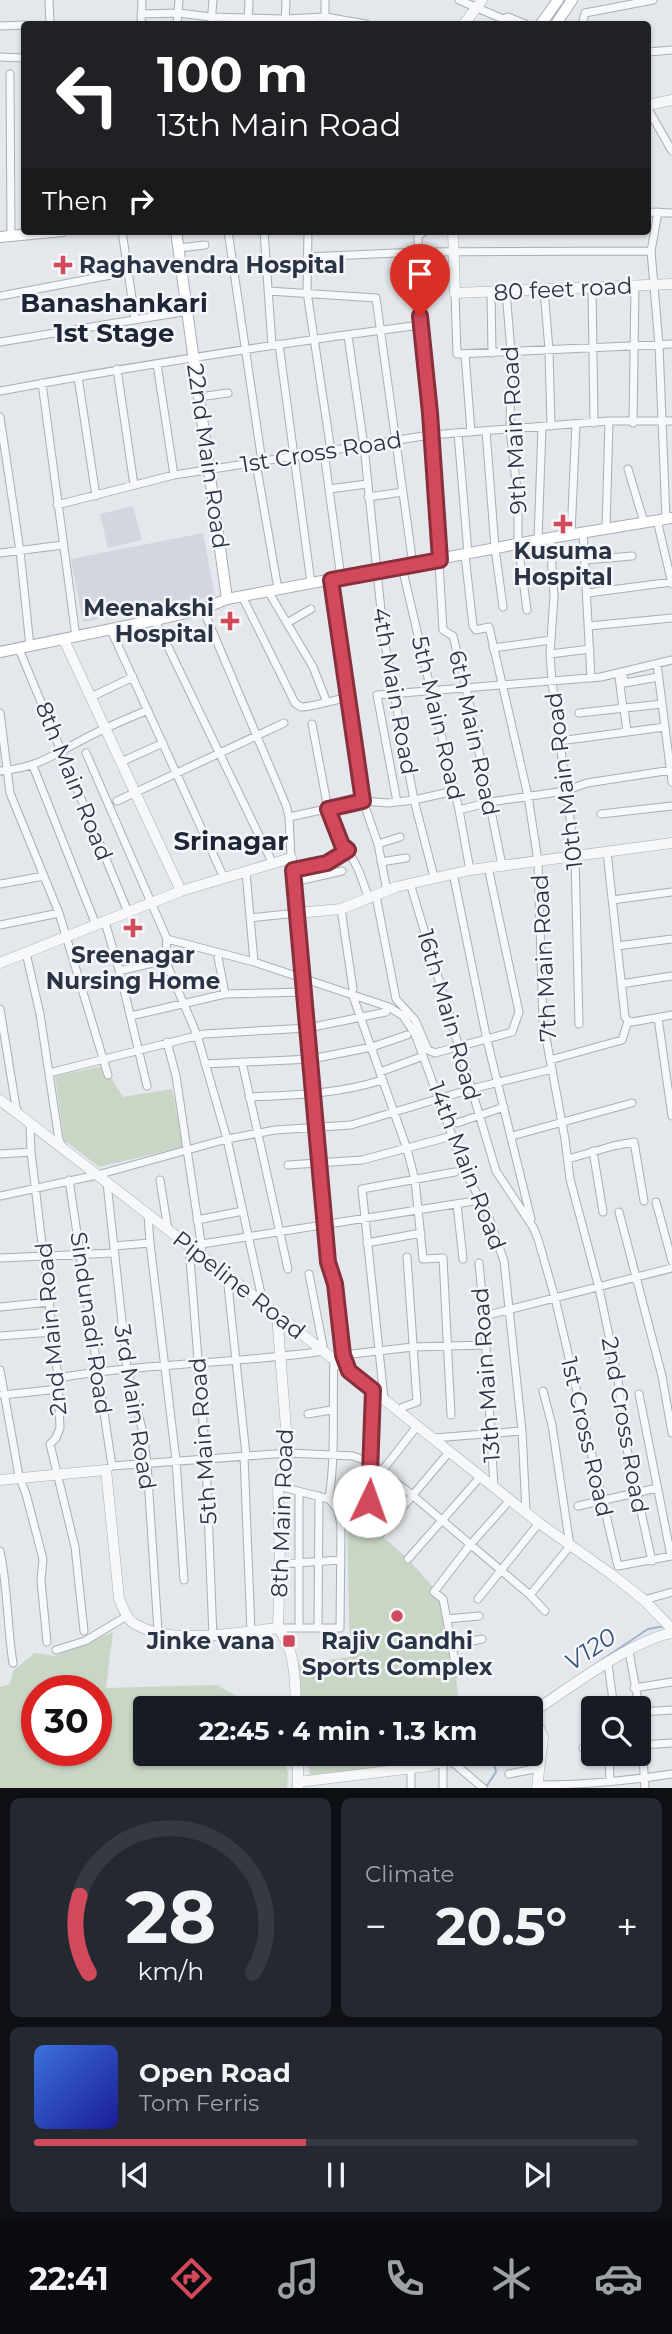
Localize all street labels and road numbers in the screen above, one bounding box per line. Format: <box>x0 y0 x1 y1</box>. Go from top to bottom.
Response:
street label: 80 feet road <box>493 271 633 307</box>
street label: 9th Main Road <box>496 345 532 515</box>
street label: 22nd Main Road <box>181 362 235 550</box>
street label: 1st Cross Road <box>238 425 404 479</box>
street label: 4th Main Road <box>366 605 424 777</box>
street label: 5th Main Road <box>406 633 470 803</box>
street label: 6th Main Road <box>443 648 505 818</box>
street label: 10th Main Road <box>539 691 589 871</box>
street label: 8th Main Road <box>29 697 119 865</box>
street label: 7th Main Road <box>526 874 562 1042</box>
street label: 16th Main Road <box>411 926 487 1104</box>
street label: 14th Main Road <box>422 1078 512 1254</box>
street label: Pipeline Road <box>167 1225 311 1345</box>
street label: Sindunadi Road <box>64 1230 118 1416</box>
street label: 2nd Main Road <box>29 1241 73 1417</box>
street label: 13th Main Road <box>466 1286 506 1464</box>
street label: 3rd Main Road <box>108 1322 162 1492</box>
street label: 2nd Cross Road <box>596 1335 654 1515</box>
street label: 1st Cross Road <box>555 1354 619 1520</box>
street label: 5th Main Road <box>183 1357 223 1525</box>
street label: 8th Main Road <box>265 1428 299 1598</box>

